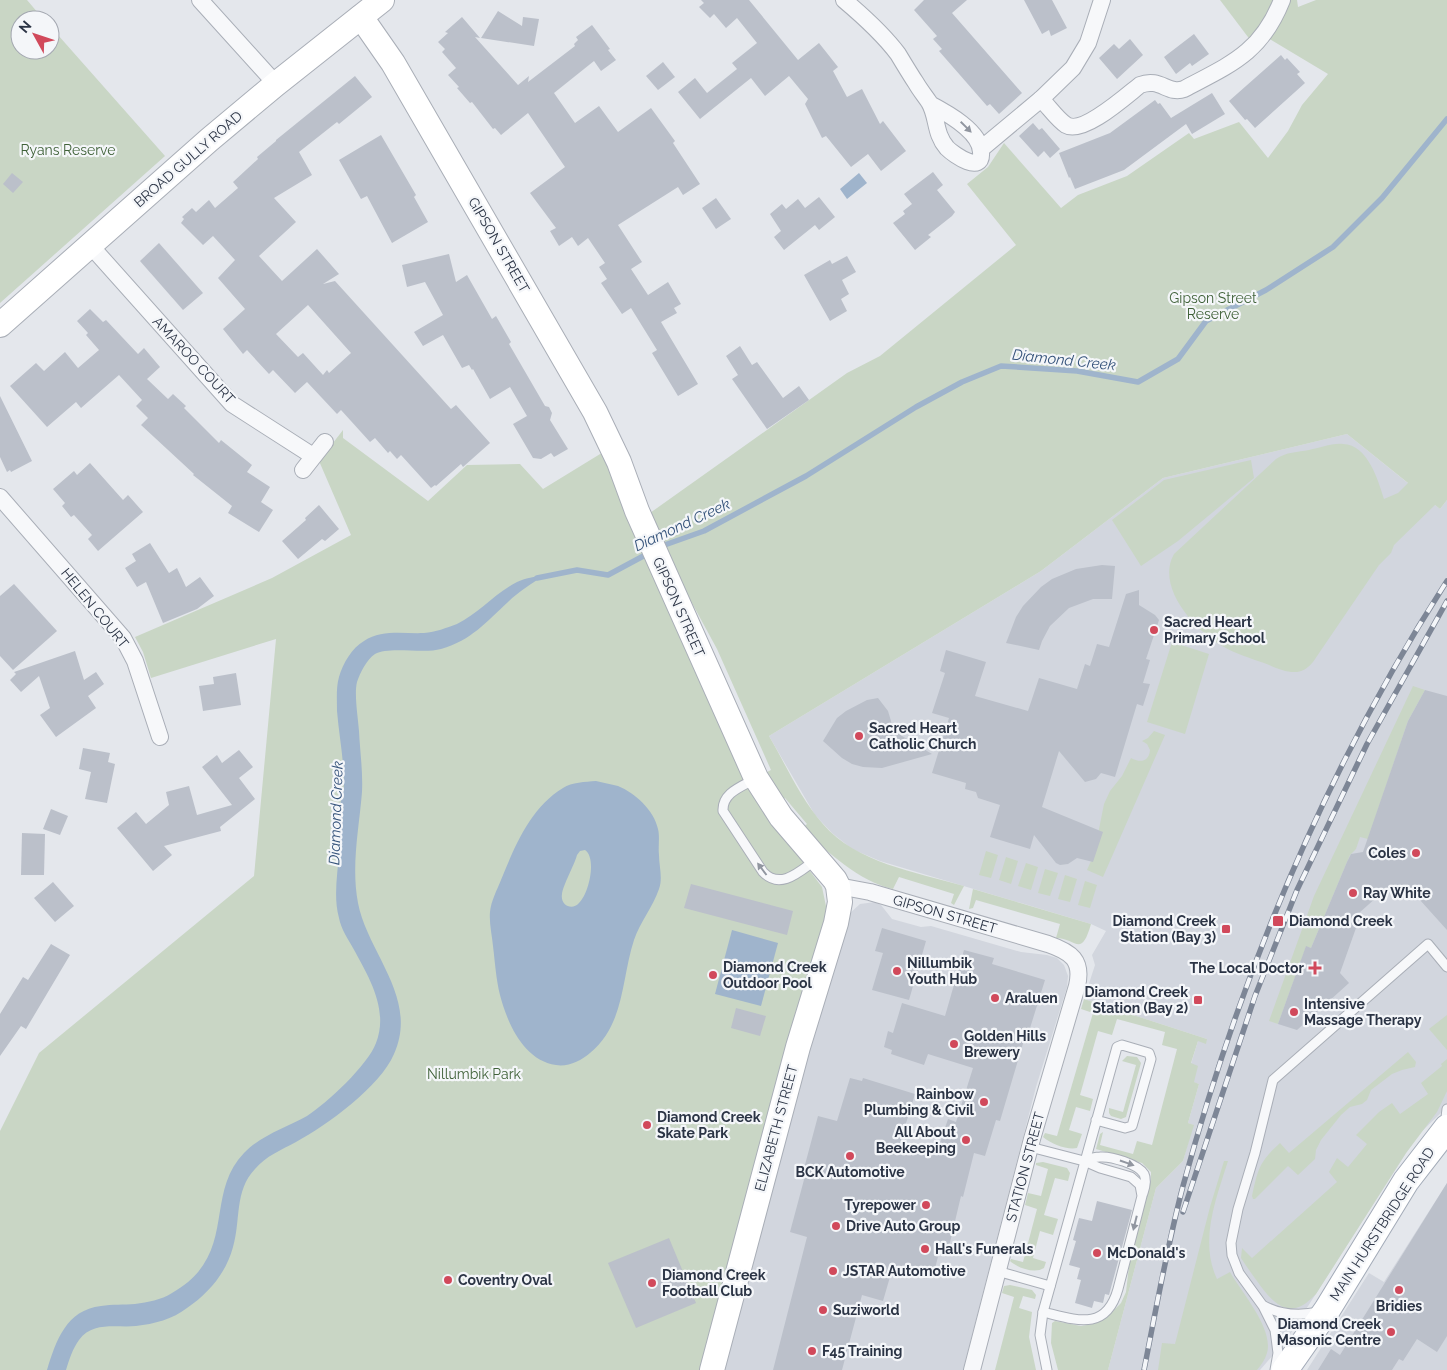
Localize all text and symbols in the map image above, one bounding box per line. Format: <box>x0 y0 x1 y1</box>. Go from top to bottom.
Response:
north arrow <box>10 10 60 60</box>
text: N <box>15 17 35 36</box>
street label: BROAD GULLY ROAD <box>131 108 245 210</box>
one-way arrow <box>959 121 971 133</box>
park label: Ryans Reserve <box>20 142 116 158</box>
street label: GIPSON STREET <box>465 195 533 296</box>
park label: Gipson Street Reserve <box>1169 290 1257 322</box>
street label: AMAROO COURT <box>150 313 239 407</box>
water label: Diamond Creek <box>1011 346 1117 374</box>
water label: Diamond Creek <box>631 495 733 555</box>
street label: GIPSON STREET <box>650 555 708 660</box>
street label: HELEN COURT <box>58 565 132 651</box>
place label: Sacred Heart Primary School <box>1164 614 1266 646</box>
marker: Sacred Heart Primary School <box>1148 624 1160 636</box>
place label: Sacred Heart Catholic Church <box>869 720 977 752</box>
marker: Sacred Heart Catholic Church <box>853 730 865 742</box>
water label: Diamond Creek <box>325 761 347 865</box>
place label: Coles <box>1368 845 1406 861</box>
marker: Coles <box>1410 847 1422 859</box>
one-way arrow <box>757 862 767 876</box>
place label: Ray White <box>1363 885 1431 901</box>
marker: Ray White <box>1347 887 1359 899</box>
street label: GIPSON STREET <box>891 892 999 937</box>
place label: Diamond Creek Station (Bay 3) <box>1113 913 1216 945</box>
place label: Diamond Creek <box>1289 913 1393 929</box>
marker: Diamond Creek <box>1271 914 1285 928</box>
marker: Diamond Creek Station (Bay 3) <box>1220 923 1232 935</box>
place label: Nillumbik Youth Hub <box>907 955 977 987</box>
place label: Diamond Creek Outdoor Pool <box>723 959 827 991</box>
place label: The Local Doctor <box>1190 960 1305 976</box>
marker: The Local Doctor <box>1308 961 1322 975</box>
marker: Nillumbik Youth Hub <box>891 965 903 977</box>
marker: Diamond Creek Outdoor Pool <box>707 969 719 981</box>
place label: Diamond Creek Station (Bay 2) <box>1085 984 1188 1016</box>
place label: Araluen <box>1005 990 1058 1006</box>
marker: Araluen <box>989 992 1001 1004</box>
marker: Diamond Creek Station (Bay 2) <box>1192 994 1204 1006</box>
place label: Intensive Massage Therapy <box>1304 996 1422 1028</box>
marker: Intensive Massage Therapy <box>1288 1006 1300 1018</box>
place label: Golden Hills Brewery <box>964 1028 1046 1060</box>
marker: Golden Hills Brewery <box>948 1038 960 1050</box>
street label: ELIZABETH STREET <box>751 1062 801 1193</box>
park label: Nillumbik Park <box>427 1066 522 1082</box>
place label: Rainbow Plumbing & Civil <box>864 1086 975 1118</box>
marker: Rainbow Plumbing & Civil <box>978 1096 990 1108</box>
place label: Diamond Creek Skate Park <box>657 1109 761 1141</box>
street label: STATION STREET <box>1003 1110 1047 1224</box>
marker: Diamond Creek Skate Park <box>641 1119 653 1131</box>
place label: All About Beekeeping <box>876 1124 957 1156</box>
marker: All About Beekeeping <box>960 1134 972 1146</box>
street label: MAIN HURSTBRIDGE ROAD <box>1326 1144 1438 1304</box>
marker: BCK Automotive <box>844 1150 856 1162</box>
one-way arrow <box>1120 1159 1135 1167</box>
place label: BCK Automotive <box>795 1164 905 1180</box>
place label: Tyrepower <box>844 1197 917 1213</box>
marker: Tyrepower <box>920 1199 932 1211</box>
one-way arrow <box>1131 1215 1139 1231</box>
place label: Drive Auto Group <box>846 1218 960 1234</box>
marker: Drive Auto Group <box>830 1220 842 1232</box>
place label: Hall's Funerals <box>935 1241 1034 1257</box>
marker: Hall's Funerals <box>919 1243 931 1255</box>
place label: McDonald's <box>1107 1245 1186 1261</box>
marker: McDonald's <box>1091 1247 1103 1259</box>
place label: JSTAR Automotive <box>843 1263 966 1279</box>
marker: JSTAR Automotive <box>827 1265 839 1277</box>
place label: Diamond Creek Football Club <box>662 1267 766 1299</box>
place label: Coventry Oval <box>458 1272 553 1288</box>
marker: Coventry Oval <box>442 1274 454 1286</box>
marker: Diamond Creek Football Club <box>646 1277 658 1289</box>
marker: Bridies <box>1393 1284 1405 1296</box>
place label: Bridies <box>1376 1298 1422 1314</box>
place label: Suziworld <box>833 1302 900 1318</box>
marker: Suziworld <box>817 1304 829 1316</box>
place label: Diamond Creek Masonic Centre <box>1277 1316 1382 1348</box>
marker: Diamond Creek Masonic Centre <box>1385 1326 1397 1338</box>
place label: F45 Training <box>822 1343 903 1359</box>
marker: F45 Training <box>806 1345 818 1357</box>

